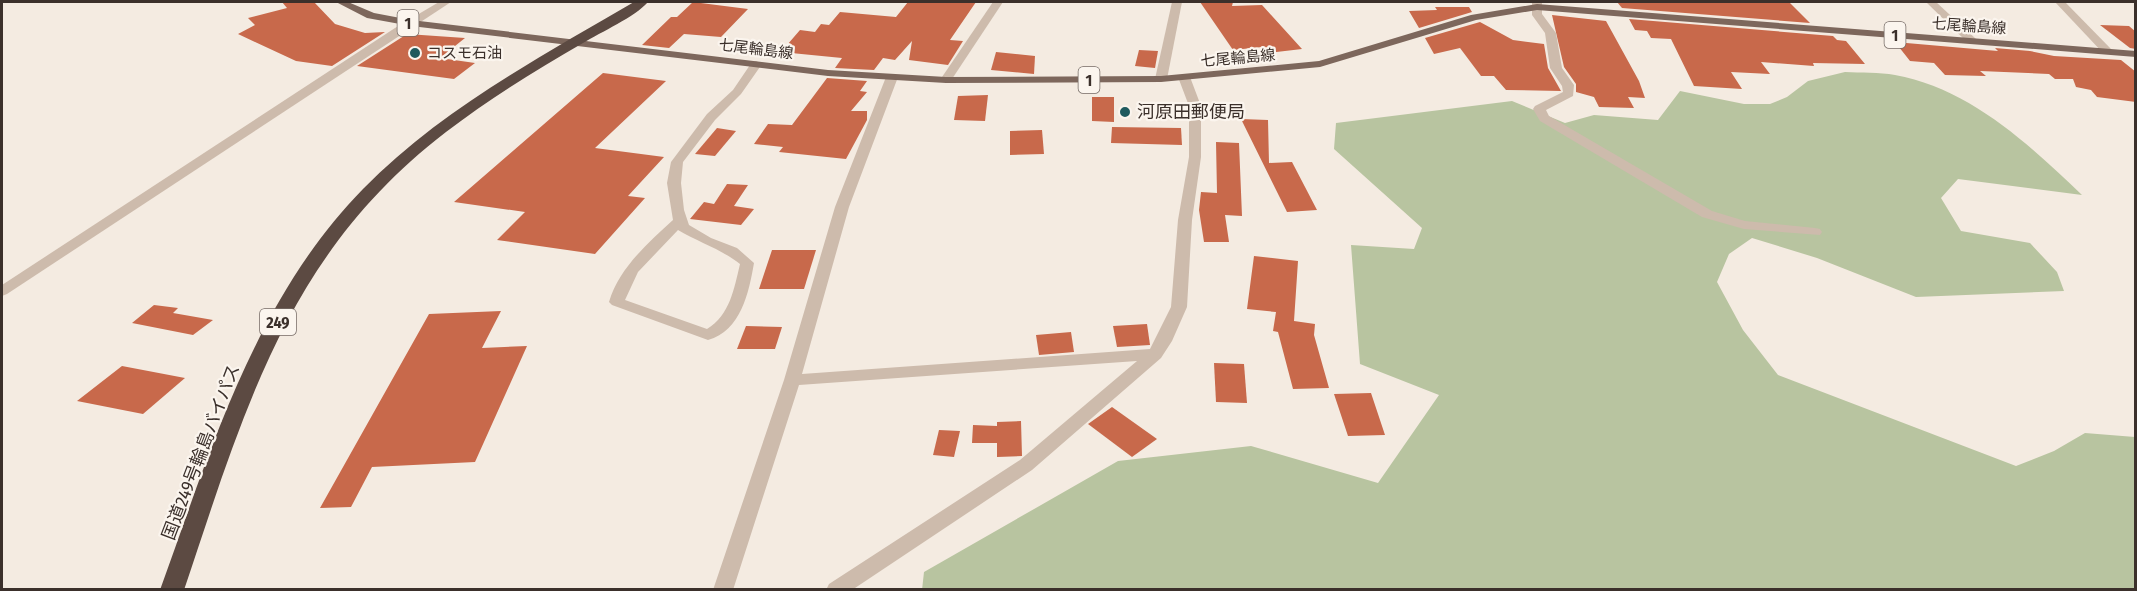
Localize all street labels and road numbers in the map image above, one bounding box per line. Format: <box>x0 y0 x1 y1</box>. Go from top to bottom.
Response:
road number: 1 <box>398 10 418 36</box>
street label: 七尾輪島線 <box>1931 14 2007 38</box>
road number: 1 <box>1884 22 1906 48</box>
street label: 七尾輪島線 <box>718 35 794 63</box>
street label: 七尾輪島線 <box>1200 46 1276 70</box>
road number: 1 <box>1078 67 1100 93</box>
road number: 249 <box>260 309 296 335</box>
street label: 国道249号輪島バイパス <box>157 361 245 543</box>

